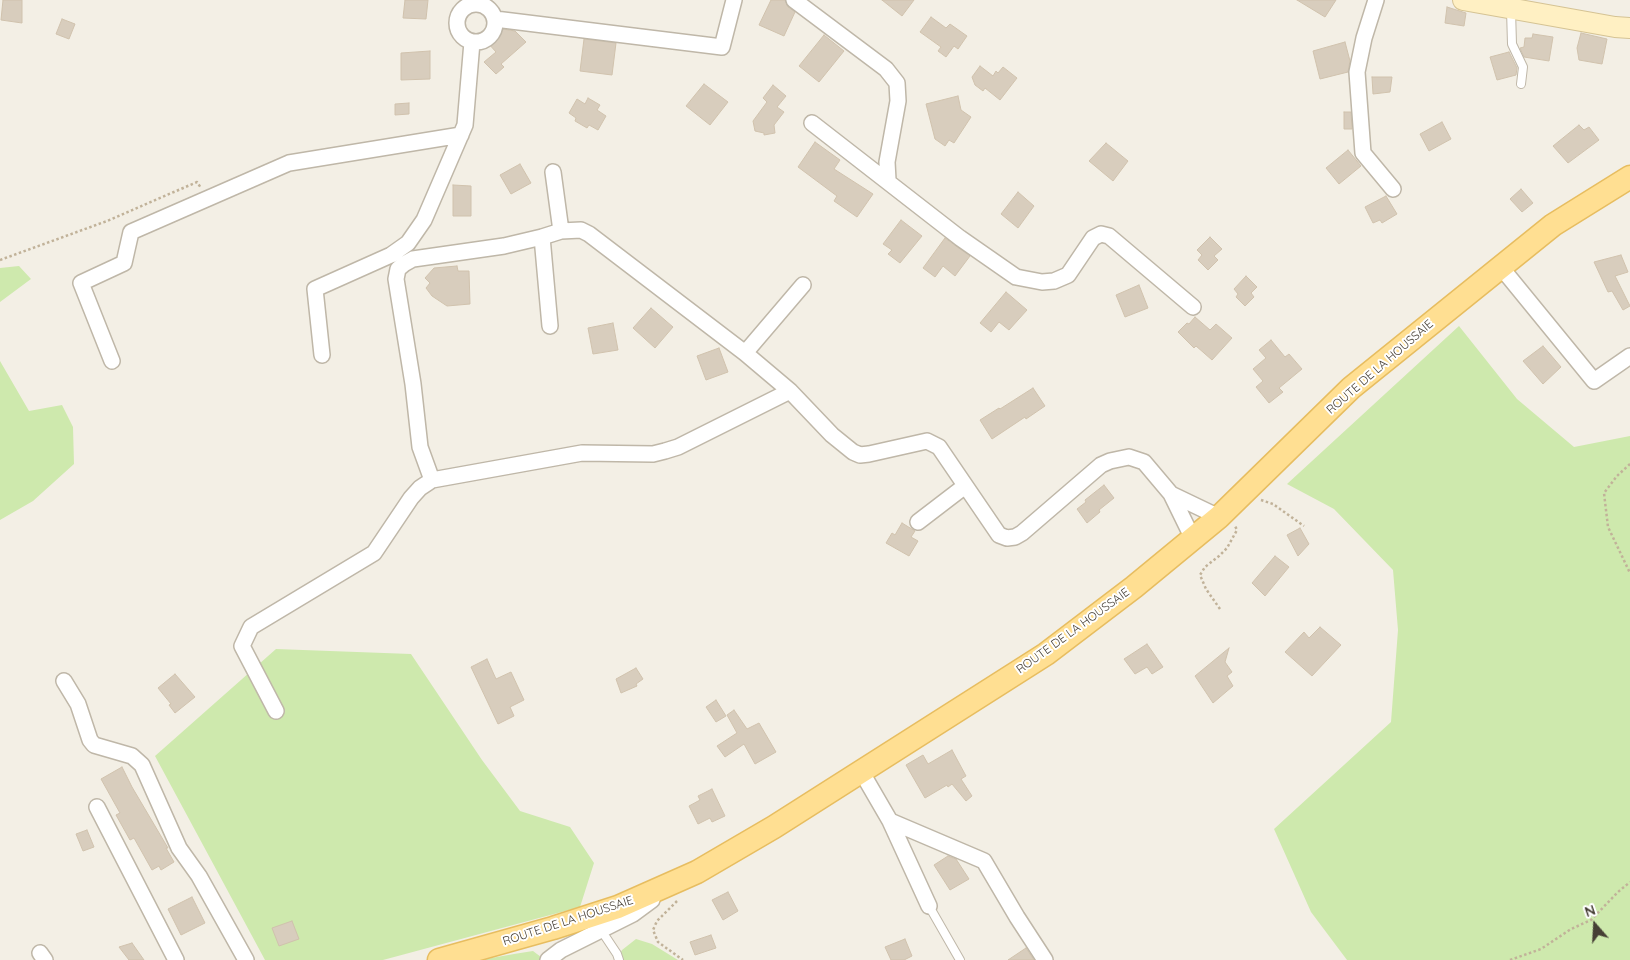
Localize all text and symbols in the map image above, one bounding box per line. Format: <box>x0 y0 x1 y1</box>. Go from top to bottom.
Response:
street label: ROUTE DE LA HOUSSAIE <box>1324 317 1436 417</box>
street label: ROUTE DE LA HOUSSAIE <box>1014 585 1132 677</box>
street label: ROUTE DE LA HOUSSAIE <box>501 893 635 949</box>
north arrow <box>1570 900 1620 950</box>
text: N <box>1582 901 1598 921</box>

